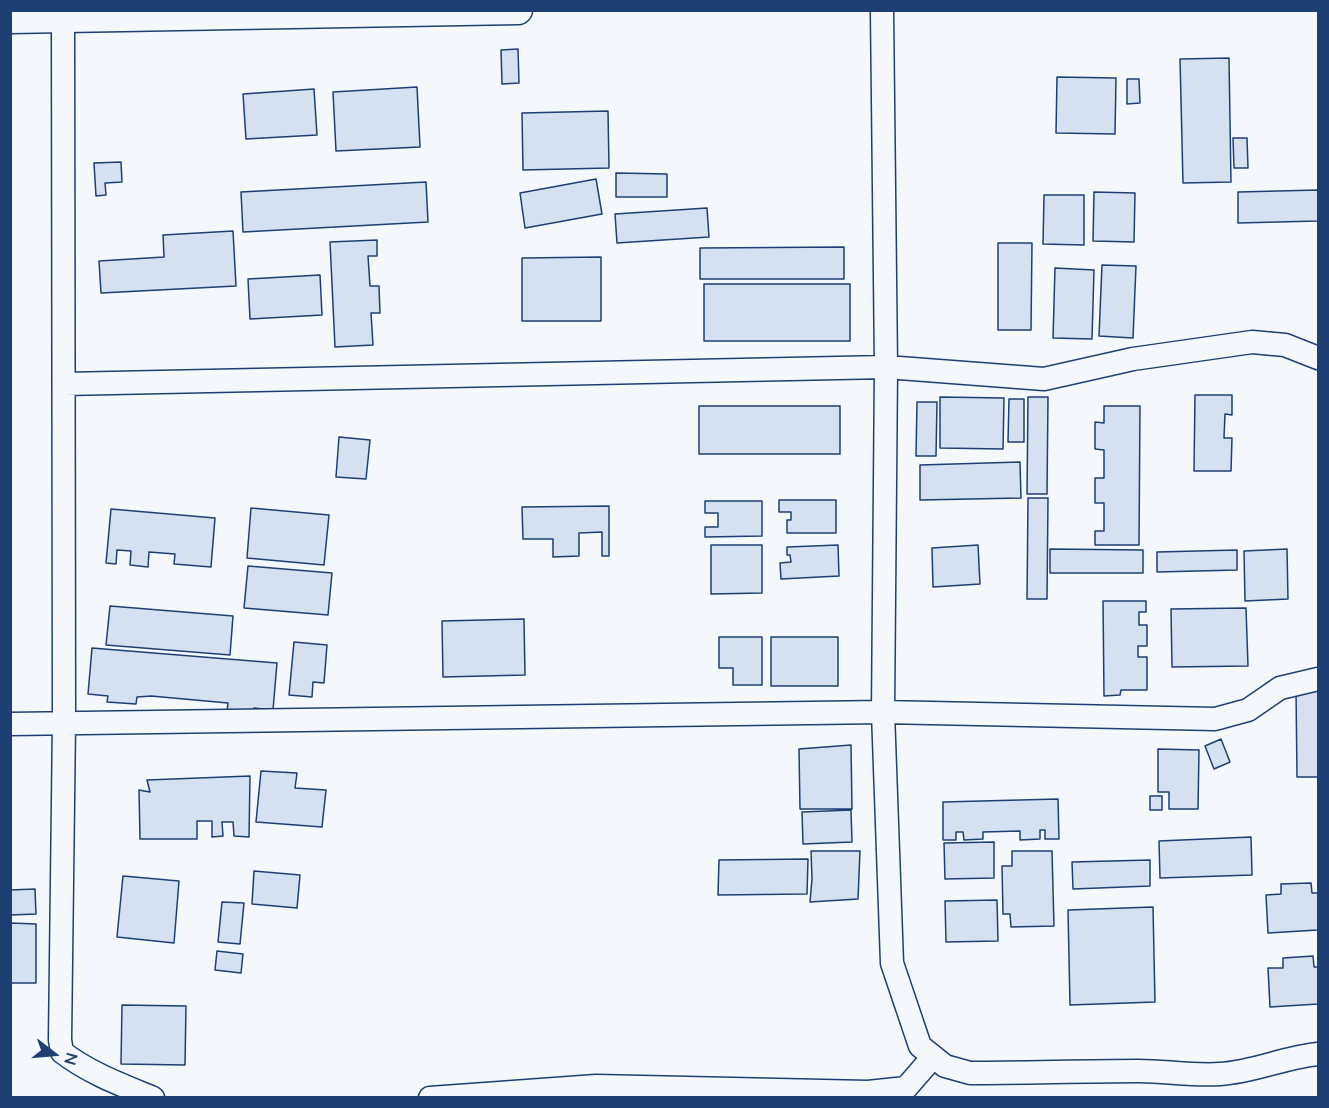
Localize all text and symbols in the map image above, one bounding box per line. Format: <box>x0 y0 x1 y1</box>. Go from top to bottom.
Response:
north arrow <box>24 1024 84 1084</box>
text: N <box>60 1050 83 1068</box>

